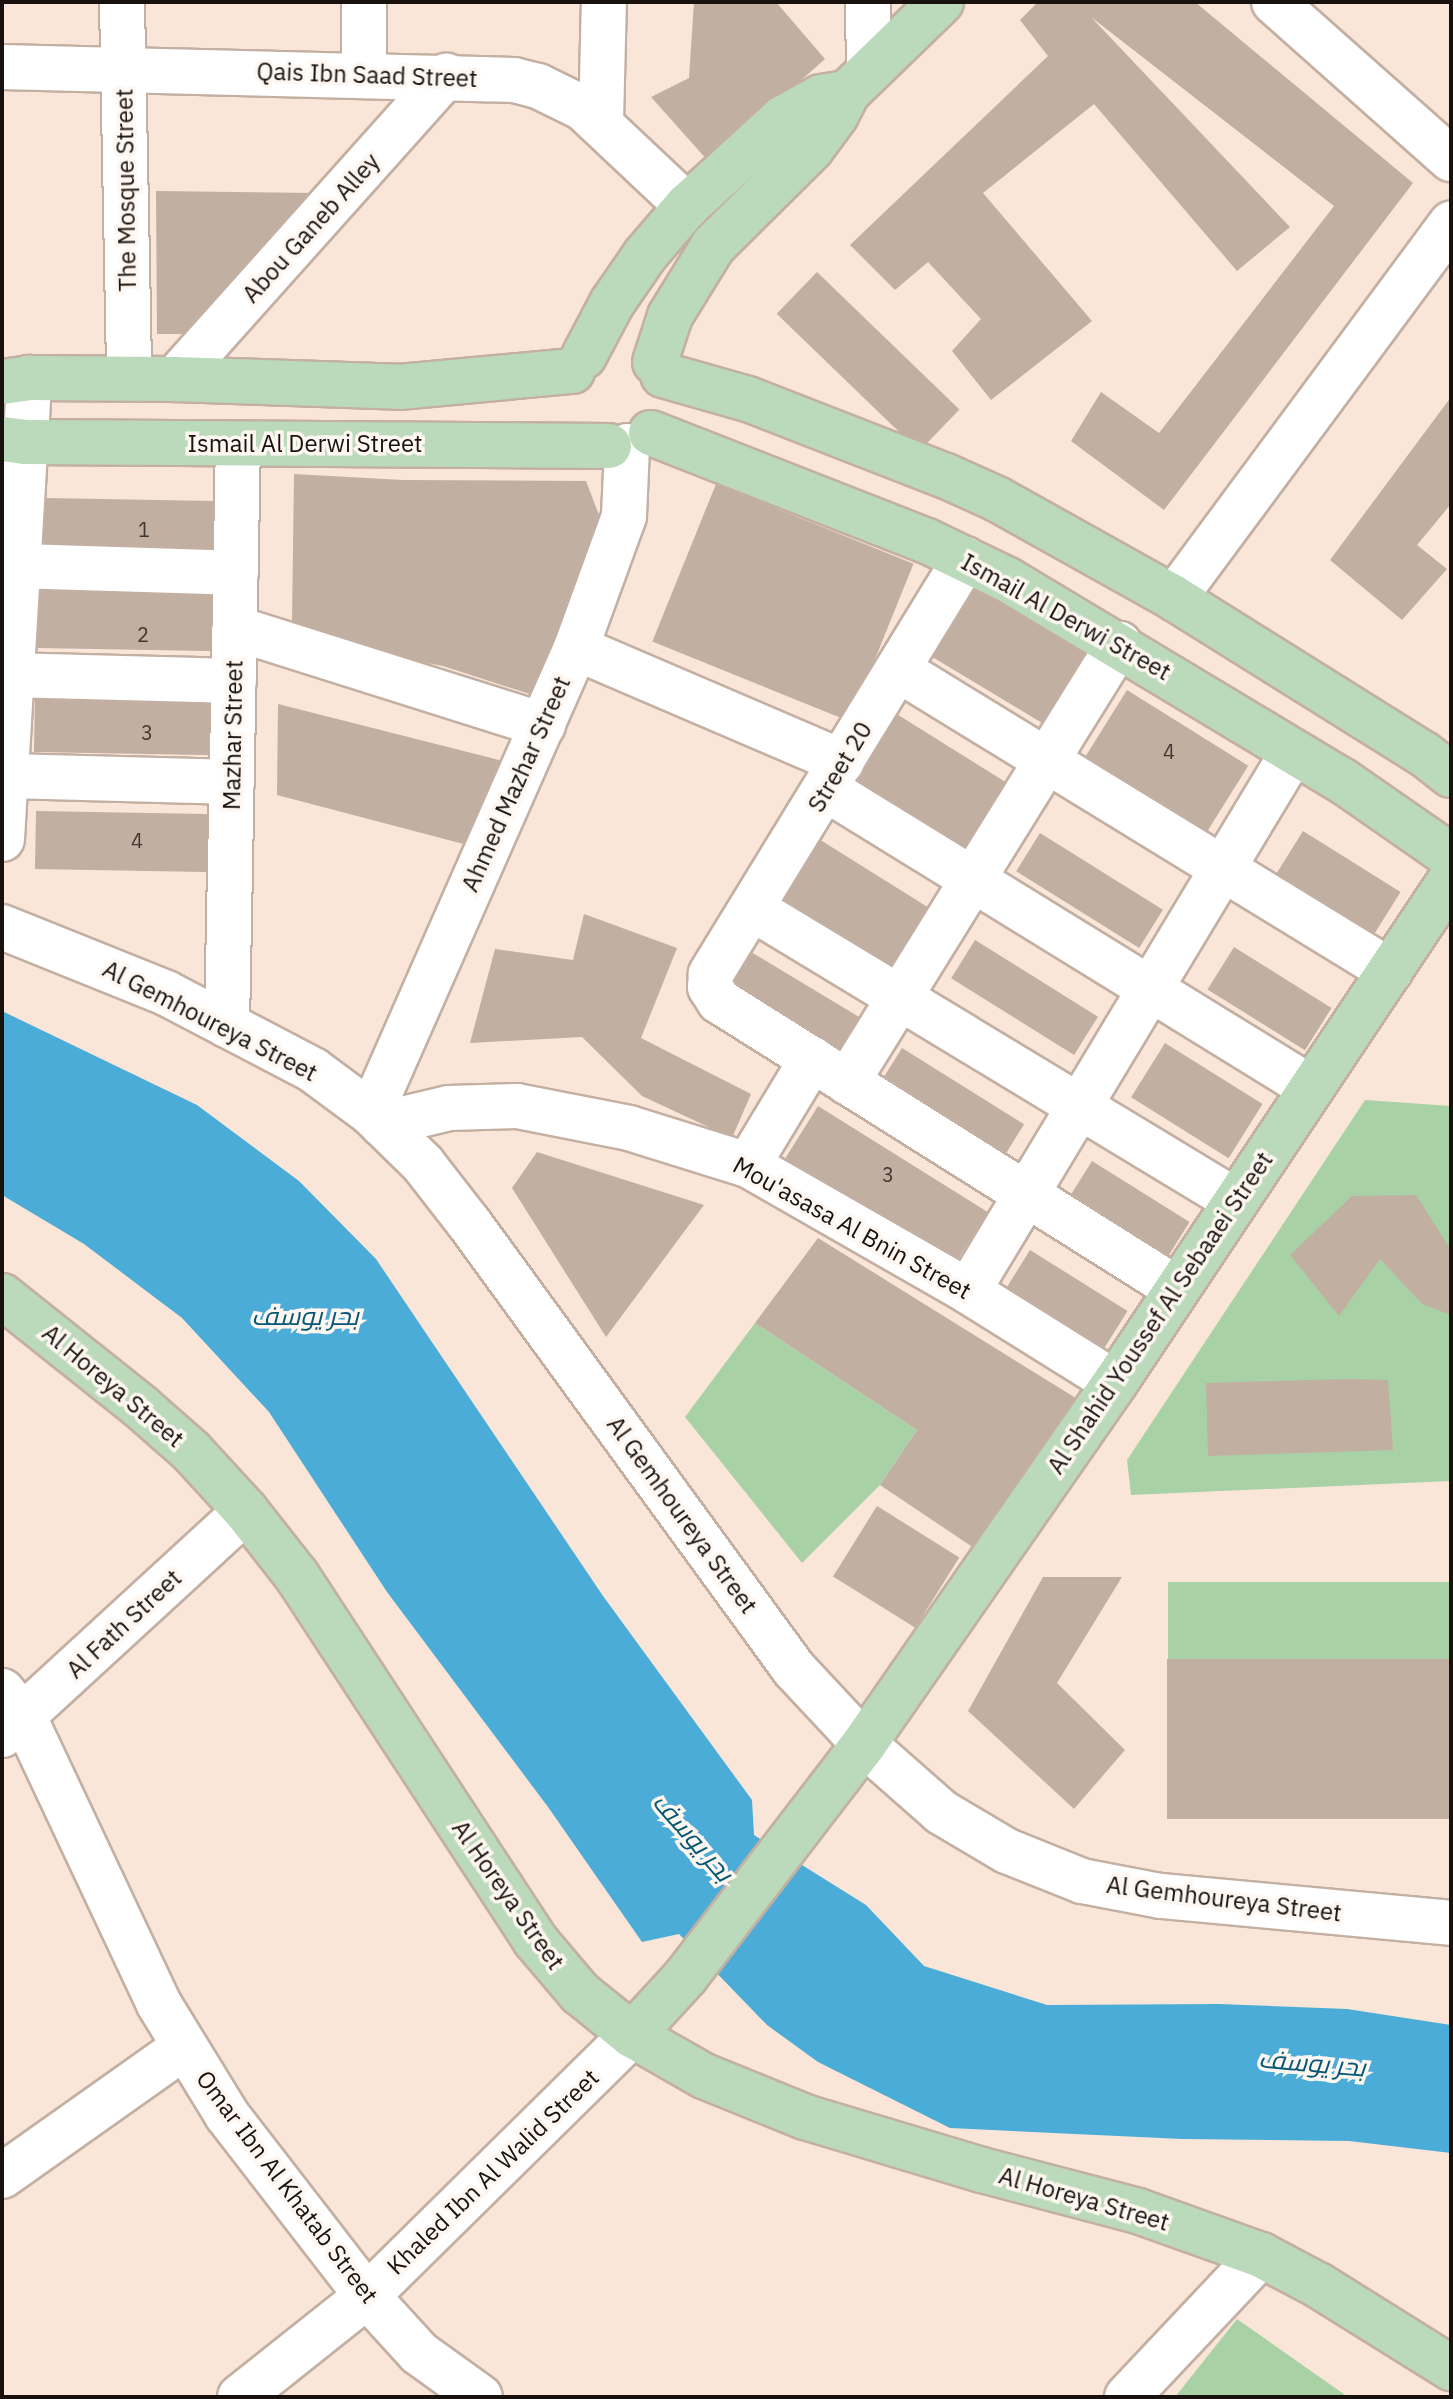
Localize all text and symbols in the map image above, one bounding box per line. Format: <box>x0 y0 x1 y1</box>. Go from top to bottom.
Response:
street label: Qais Ibn Saad Street <box>256 57 478 93</box>
street label: The Mosque Street <box>110 88 142 292</box>
street label: Abou Ganeb Alley <box>236 147 386 309</box>
street label: Ismail Al Derwi Street <box>188 430 422 458</box>
house number: 1 <box>138 517 150 541</box>
street label: Ismail Al Derwi Street <box>956 547 1176 687</box>
house number: 2 <box>137 622 149 646</box>
street label: Mazhar Street <box>217 660 249 810</box>
street label: Ahmed Mazhar Street <box>455 672 577 896</box>
street label: Street 20 <box>802 717 878 817</box>
house number: 3 <box>141 720 153 744</box>
house number: 4 <box>1163 739 1175 763</box>
house number: 4 <box>131 828 143 852</box>
street label: Al Gemhoureya Street <box>98 954 322 1088</box>
street label: Al Shahid Youssef Al Sebaaei Street <box>1041 1147 1279 1479</box>
street label: Mou'asasa Al Bnin Street <box>728 1150 976 1306</box>
house number: 3 <box>882 1162 894 1186</box>
water label: بحر يوسف <box>251 1300 359 1332</box>
street label: Al Horeya Street <box>36 1319 190 1453</box>
street label: Al Gemhoureya Street <box>601 1411 763 1619</box>
street label: Al Fath Street <box>61 1564 187 1684</box>
water label: بحر يوسف <box>646 1786 740 1888</box>
street label: Al Horeya Street <box>446 1815 570 1975</box>
street label: Al Gemhoureya Street <box>1105 1870 1343 1928</box>
water label: بحر يوسف <box>1257 2043 1367 2083</box>
street label: Khaled Ibn Al Walid Street <box>381 2063 605 2281</box>
street label: Omar Ibn Al Khatab Street <box>190 2065 384 2309</box>
street label: Al Horeya Street <box>996 2161 1172 2237</box>

